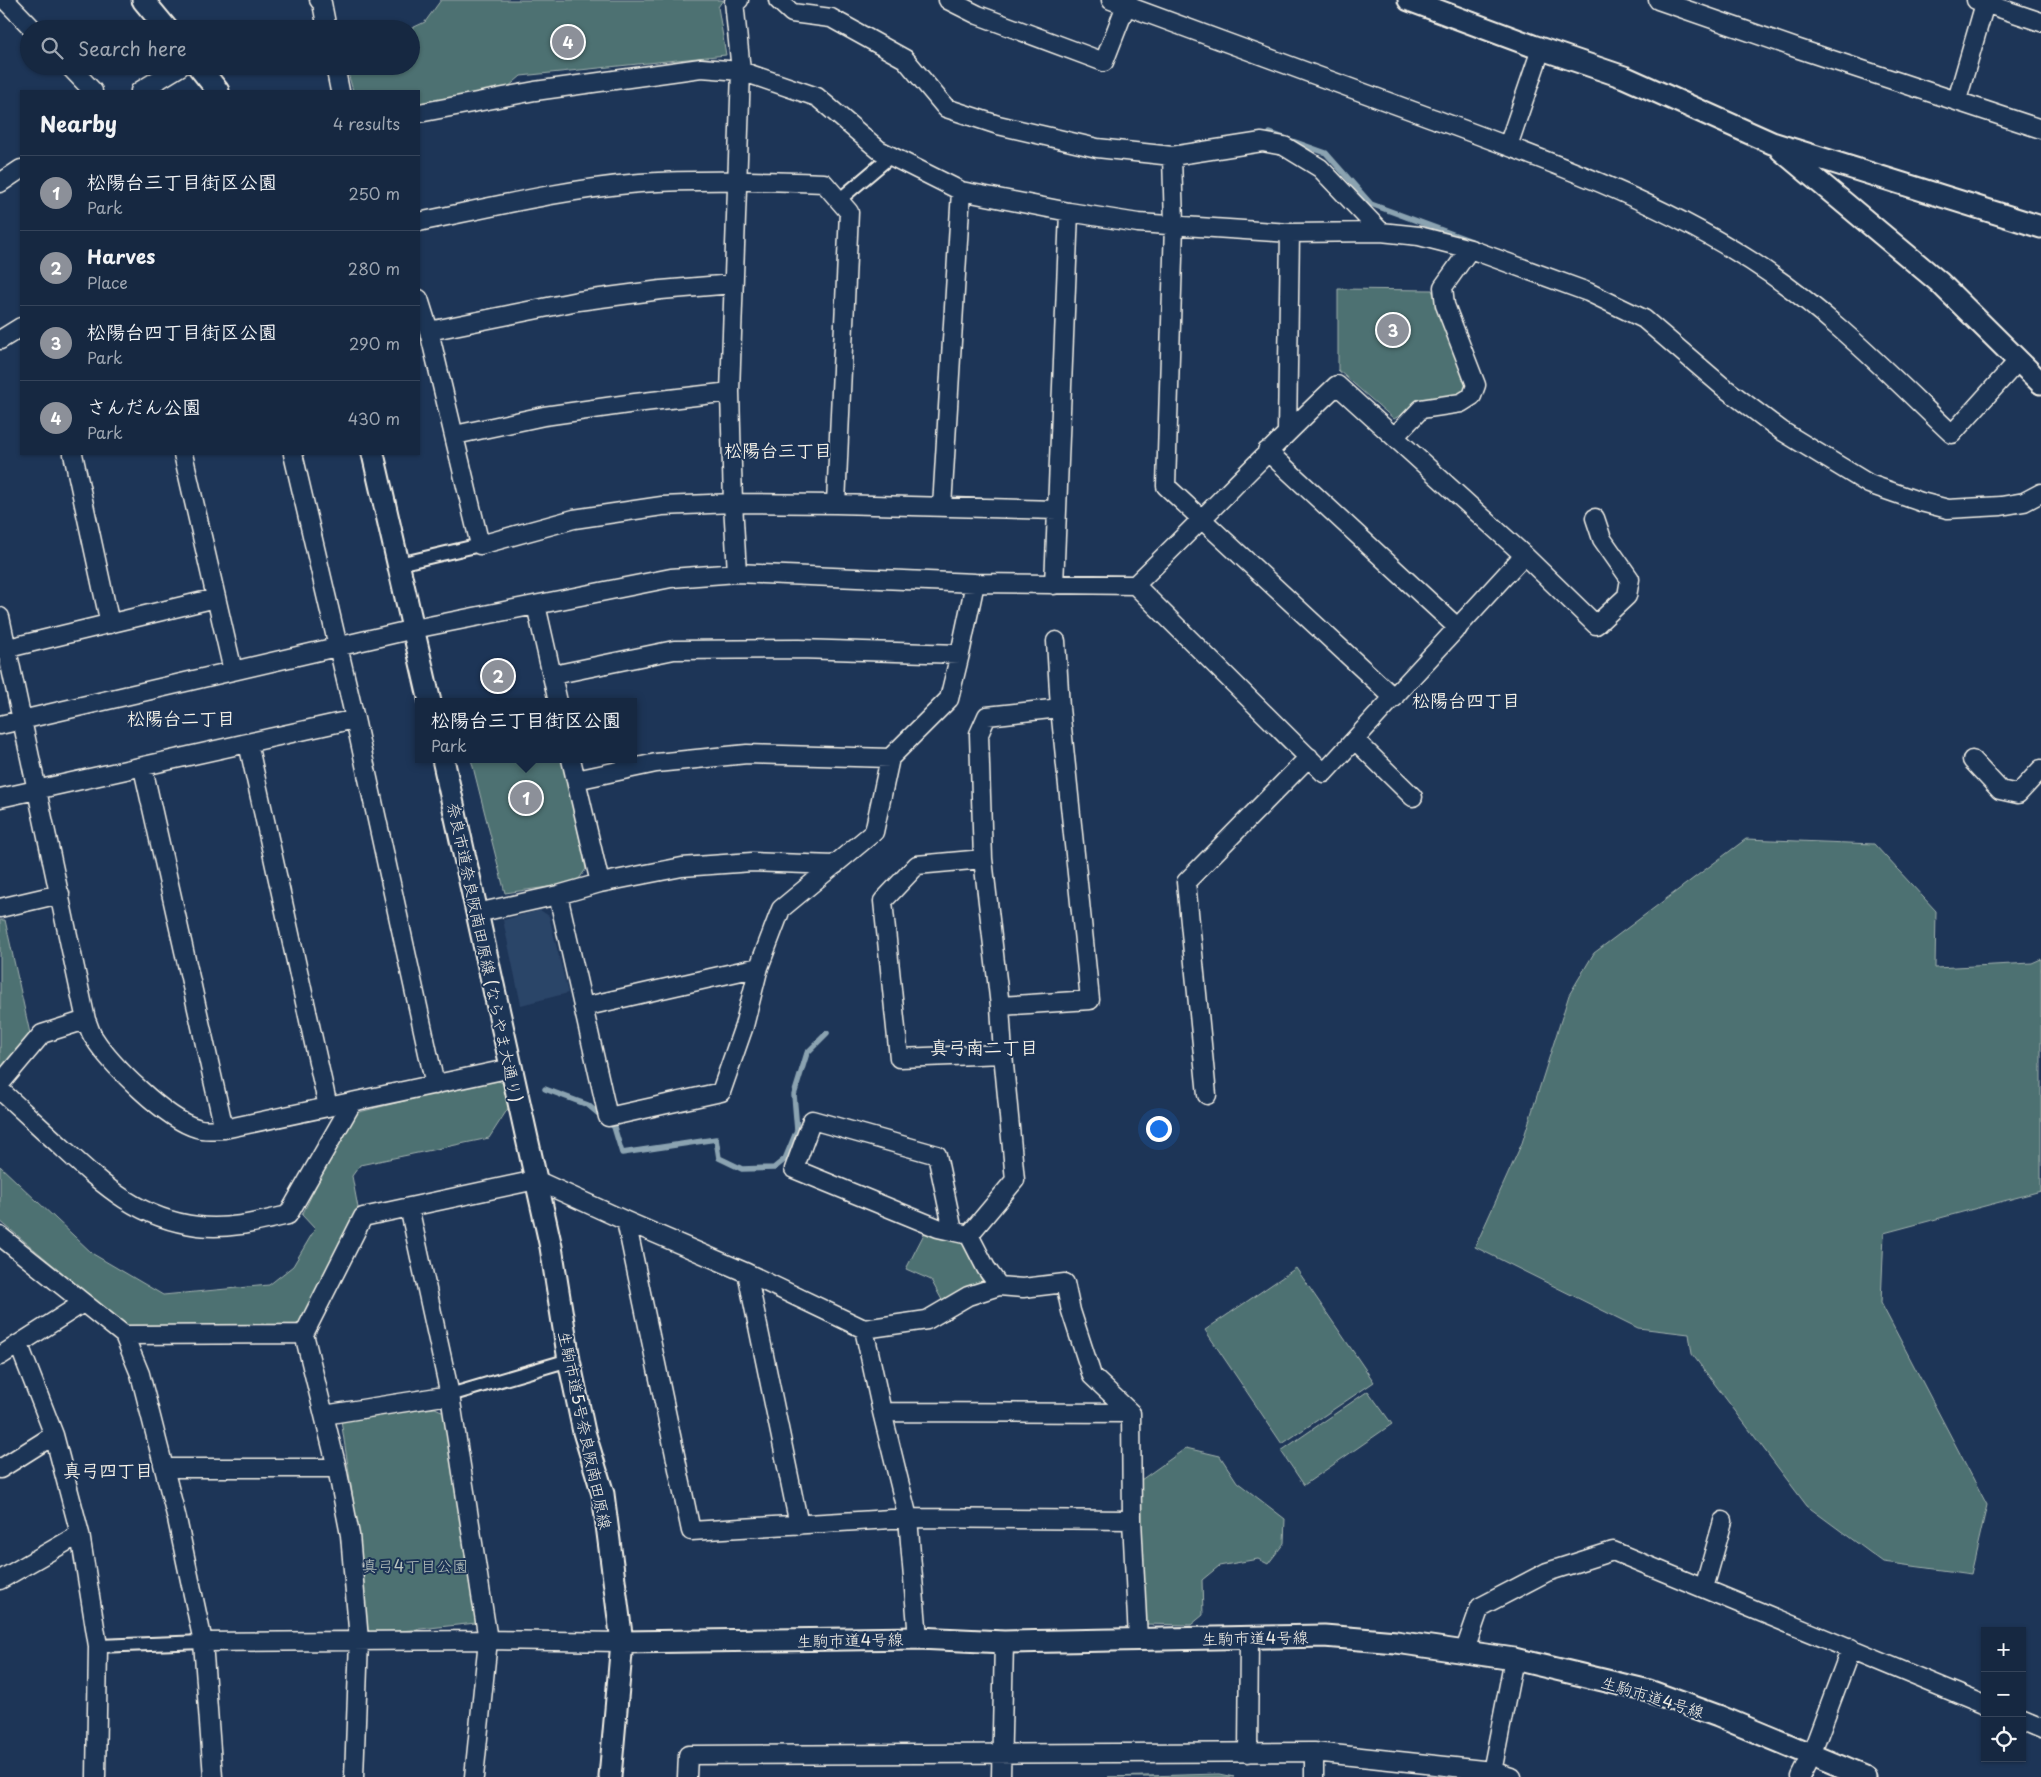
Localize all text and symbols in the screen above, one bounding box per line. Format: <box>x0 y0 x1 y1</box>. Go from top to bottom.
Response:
search box <box>20 20 420 75</box>
pin: 4 <box>552 23 584 61</box>
icon: search <box>38 34 66 62</box>
text: Search here <box>78 34 187 62</box>
text: Nearby <box>40 107 117 139</box>
text: 4 results <box>333 111 400 135</box>
text: 松陽台三丁目街区公園 <box>87 167 277 195</box>
text: 1 <box>52 181 60 205</box>
text: 250 m <box>349 181 400 205</box>
text: Park <box>87 195 123 219</box>
text: Harves <box>87 242 155 270</box>
text: 2 <box>50 256 62 280</box>
text: 280 m <box>348 256 400 280</box>
text: Place <box>87 270 128 294</box>
pin: 3 <box>1377 311 1409 349</box>
text: 松陽台四丁目街区公園 <box>87 317 277 345</box>
text: 3 <box>51 331 61 355</box>
text: 290 m <box>349 331 400 355</box>
text: Park <box>87 345 123 369</box>
text: さんだん公園 <box>87 392 201 420</box>
text: 4 <box>51 406 61 430</box>
text: 430 m <box>348 406 400 430</box>
text: Park <box>87 420 123 444</box>
district label: 松陽台三丁目 <box>724 436 832 463</box>
pin: 2 <box>482 657 514 695</box>
district label: 松陽台四丁目 <box>1412 686 1520 713</box>
popup <box>415 698 637 763</box>
district label: 松陽台二丁目 <box>127 704 235 731</box>
text: 松陽台三丁目街区公園 <box>431 705 621 733</box>
text: Park <box>431 733 467 757</box>
pin: 1 <box>510 779 542 817</box>
street label: 奈良市道奈良阪南田原線 (ならやま大通り) <box>442 800 530 1104</box>
district label: 真弓南二丁目 <box>930 1033 1038 1060</box>
your location <box>1146 1116 1172 1142</box>
street label: 生駒市道5号奈良阪南田原線 <box>553 1329 619 1531</box>
district label: 真弓四丁目 <box>63 1456 153 1483</box>
park label: 真弓4丁目公園 <box>362 1553 468 1577</box>
street label: 生駒市道4号線 <box>1202 1624 1308 1650</box>
street label: 生駒市道4号線 <box>797 1626 903 1652</box>
map controls <box>1981 1627 2026 1762</box>
button: + <box>1981 1627 2026 1672</box>
street label: 生駒市道4号線 <box>1599 1669 1707 1723</box>
button: − <box>1981 1672 2026 1717</box>
button: locate <box>1981 1717 2026 1762</box>

